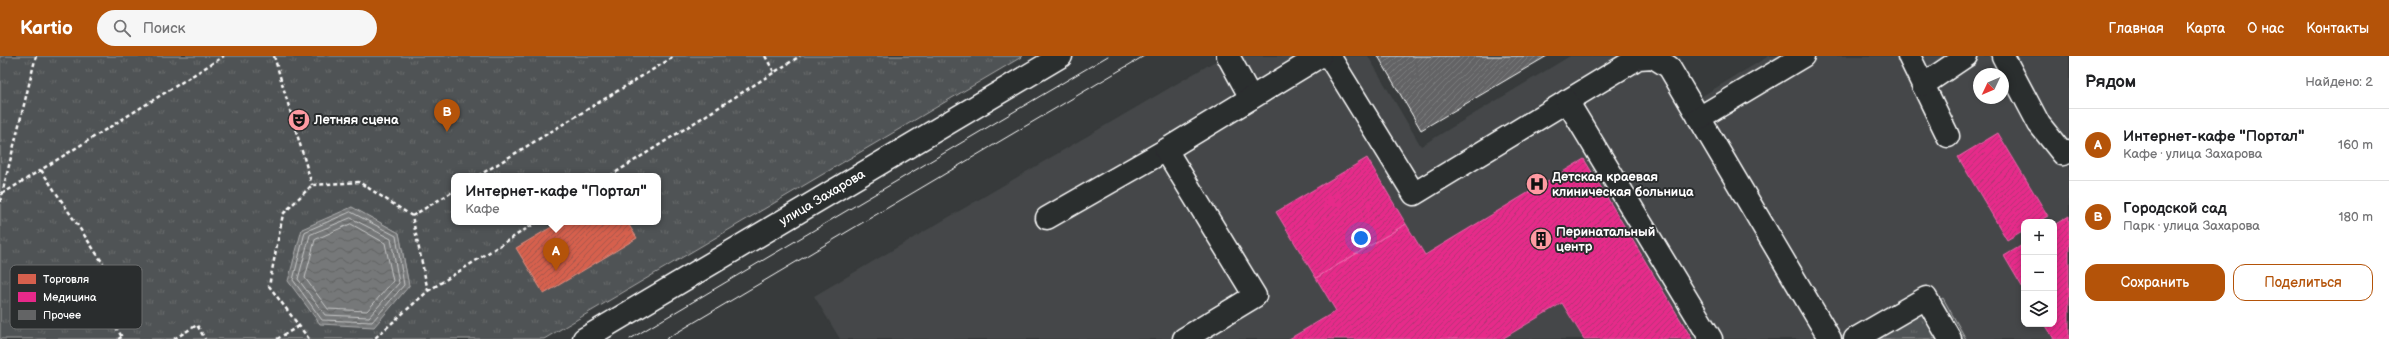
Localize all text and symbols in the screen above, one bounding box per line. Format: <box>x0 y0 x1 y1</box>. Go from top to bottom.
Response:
search box <box>97 10 377 46</box>
text: Kartio <box>20 17 73 40</box>
icon: search <box>111 17 133 39</box>
text: Поиск <box>143 19 186 38</box>
text: Главная <box>2109 20 2164 37</box>
text: Карта <box>2186 20 2225 37</box>
text: О нас <box>2247 20 2284 37</box>
text: Контакты <box>2306 20 2369 37</box>
north arrow <box>1973 68 2009 104</box>
text: Рядом <box>2085 72 2136 92</box>
text: Найдено: 2 <box>2305 74 2373 90</box>
pin: B <box>434 99 460 132</box>
theatre icon: Летняя сцена <box>286 107 312 133</box>
place label: Летняя сцена <box>313 112 399 128</box>
text: Интернет-кафе "Портал" <box>2123 127 2304 146</box>
text: A <box>2094 137 2102 153</box>
text: 160 m <box>2338 137 2373 153</box>
text: Кафе · улица Захарова <box>2123 146 2262 162</box>
street label: улица Захарова <box>776 166 868 229</box>
place label: Детская краевая клиническая больница <box>1552 169 1694 200</box>
hospital icon: Детская краевая клиническая больница <box>1524 171 1550 197</box>
popup <box>451 173 661 225</box>
text: Интернет-кафе "Портал" <box>465 182 647 201</box>
text: Городской сад <box>2123 199 2227 218</box>
text: Кафе <box>465 201 499 217</box>
text: B <box>2093 209 2103 225</box>
text: 180 m <box>2338 209 2373 225</box>
text: Парк · улица Захарова <box>2123 218 2260 234</box>
map controls <box>2021 219 2057 327</box>
button: + <box>2021 219 2057 255</box>
place label: Перинатальный центр <box>1556 224 1655 255</box>
building icon: Перинатальный центр <box>1528 226 1554 252</box>
your location <box>1351 228 1371 248</box>
pin: A <box>543 238 569 271</box>
button: − <box>2021 255 2057 291</box>
button: Сохранить <box>2085 264 2225 301</box>
button: Поделиться <box>2233 264 2373 301</box>
legend <box>10 265 142 329</box>
text: Торговля <box>43 273 89 286</box>
text: Медицина <box>43 291 97 304</box>
button: layers <box>2021 291 2057 327</box>
text: Прочее <box>43 309 81 322</box>

